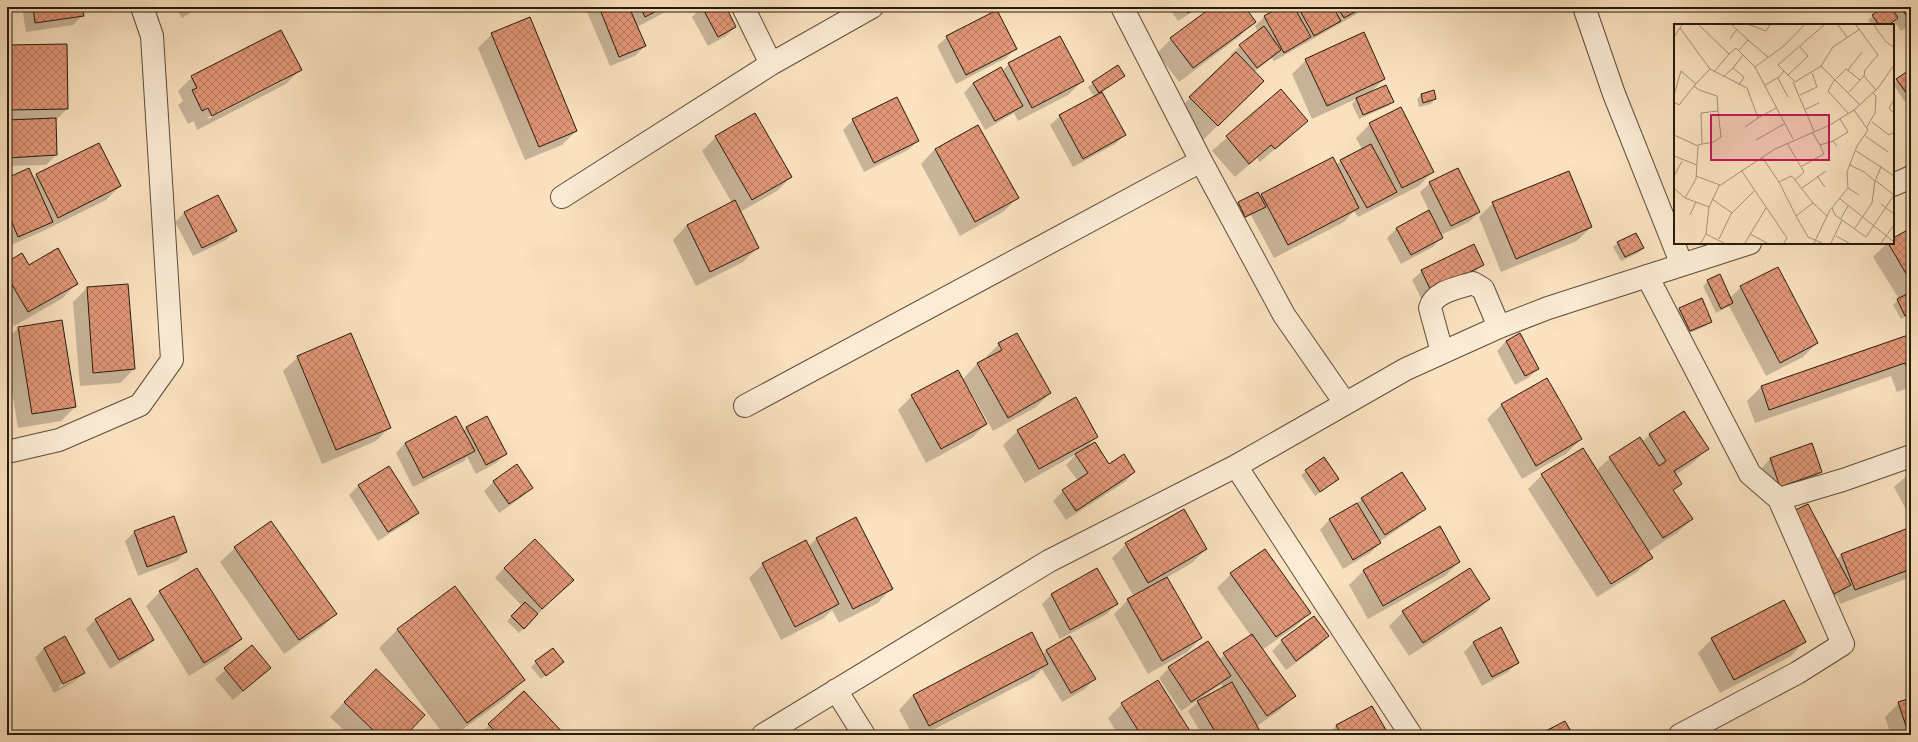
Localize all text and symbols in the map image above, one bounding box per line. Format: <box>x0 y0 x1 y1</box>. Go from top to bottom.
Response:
inset map <box>1674 24 1894 244</box>

